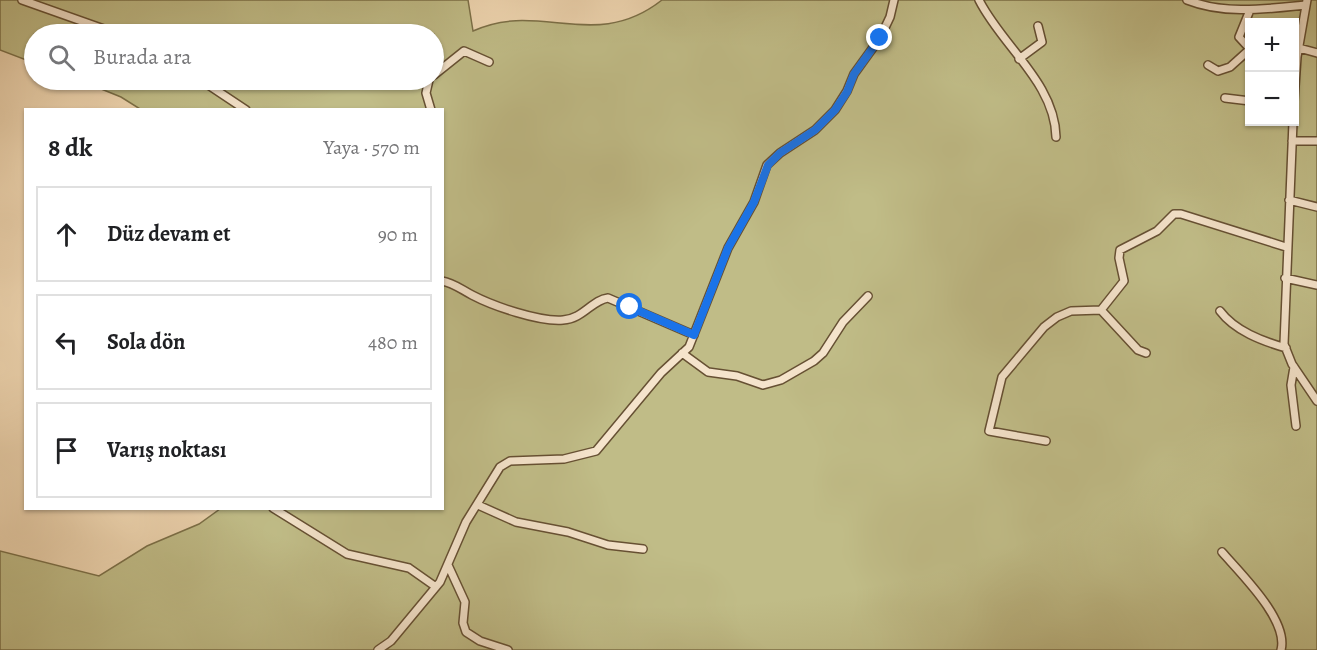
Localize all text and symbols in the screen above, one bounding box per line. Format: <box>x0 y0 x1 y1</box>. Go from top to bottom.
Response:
map controls <box>1245 18 1299 126</box>
button: + <box>1245 18 1299 72</box>
search box <box>24 24 444 90</box>
route end <box>866 24 892 50</box>
icon: search <box>45 41 78 74</box>
text: Burada ara <box>93 42 192 72</box>
button: − <box>1245 72 1299 126</box>
text: 8 dk <box>48 130 92 165</box>
text: Yaya · 570 m <box>323 134 420 161</box>
icon: ahead <box>50 218 83 251</box>
text: Düz devam et <box>107 219 230 249</box>
text: 90 m <box>378 221 418 248</box>
route start <box>616 293 642 319</box>
icon: left <box>50 326 83 359</box>
text: Sola dön <box>107 327 185 357</box>
text: 480 m <box>368 329 418 356</box>
icon: arrive <box>50 434 83 467</box>
text: Varış noktası <box>107 435 226 465</box>

